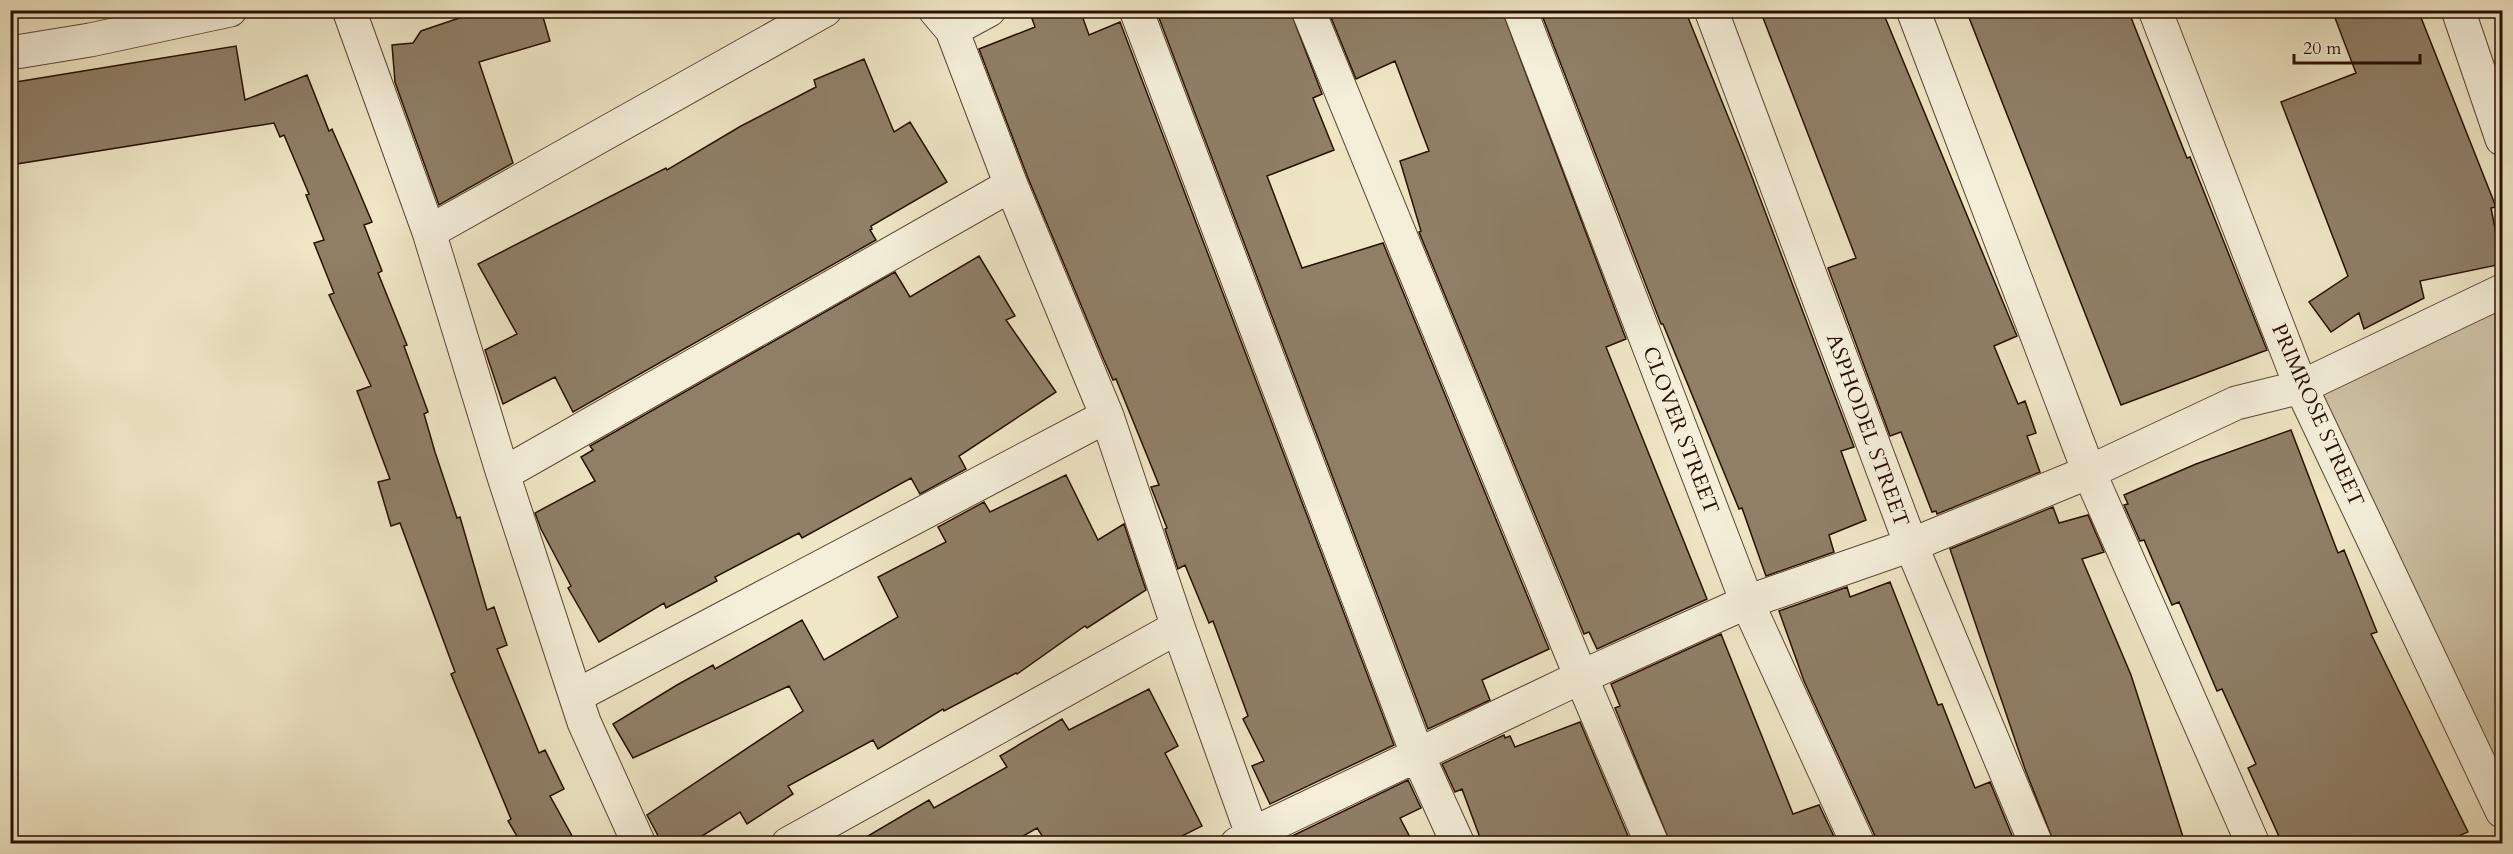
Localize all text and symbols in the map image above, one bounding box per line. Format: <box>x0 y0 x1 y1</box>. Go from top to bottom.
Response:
scale bar <box>2294 27 2420 65</box>
text: 20 m <box>2303 36 2342 61</box>
street label: PRIMROSE STREET <box>2264 319 2371 511</box>
street label: ASPHODEL STREET <box>1819 329 1916 531</box>
street label: CLOVER STREET <box>1635 342 1726 518</box>

